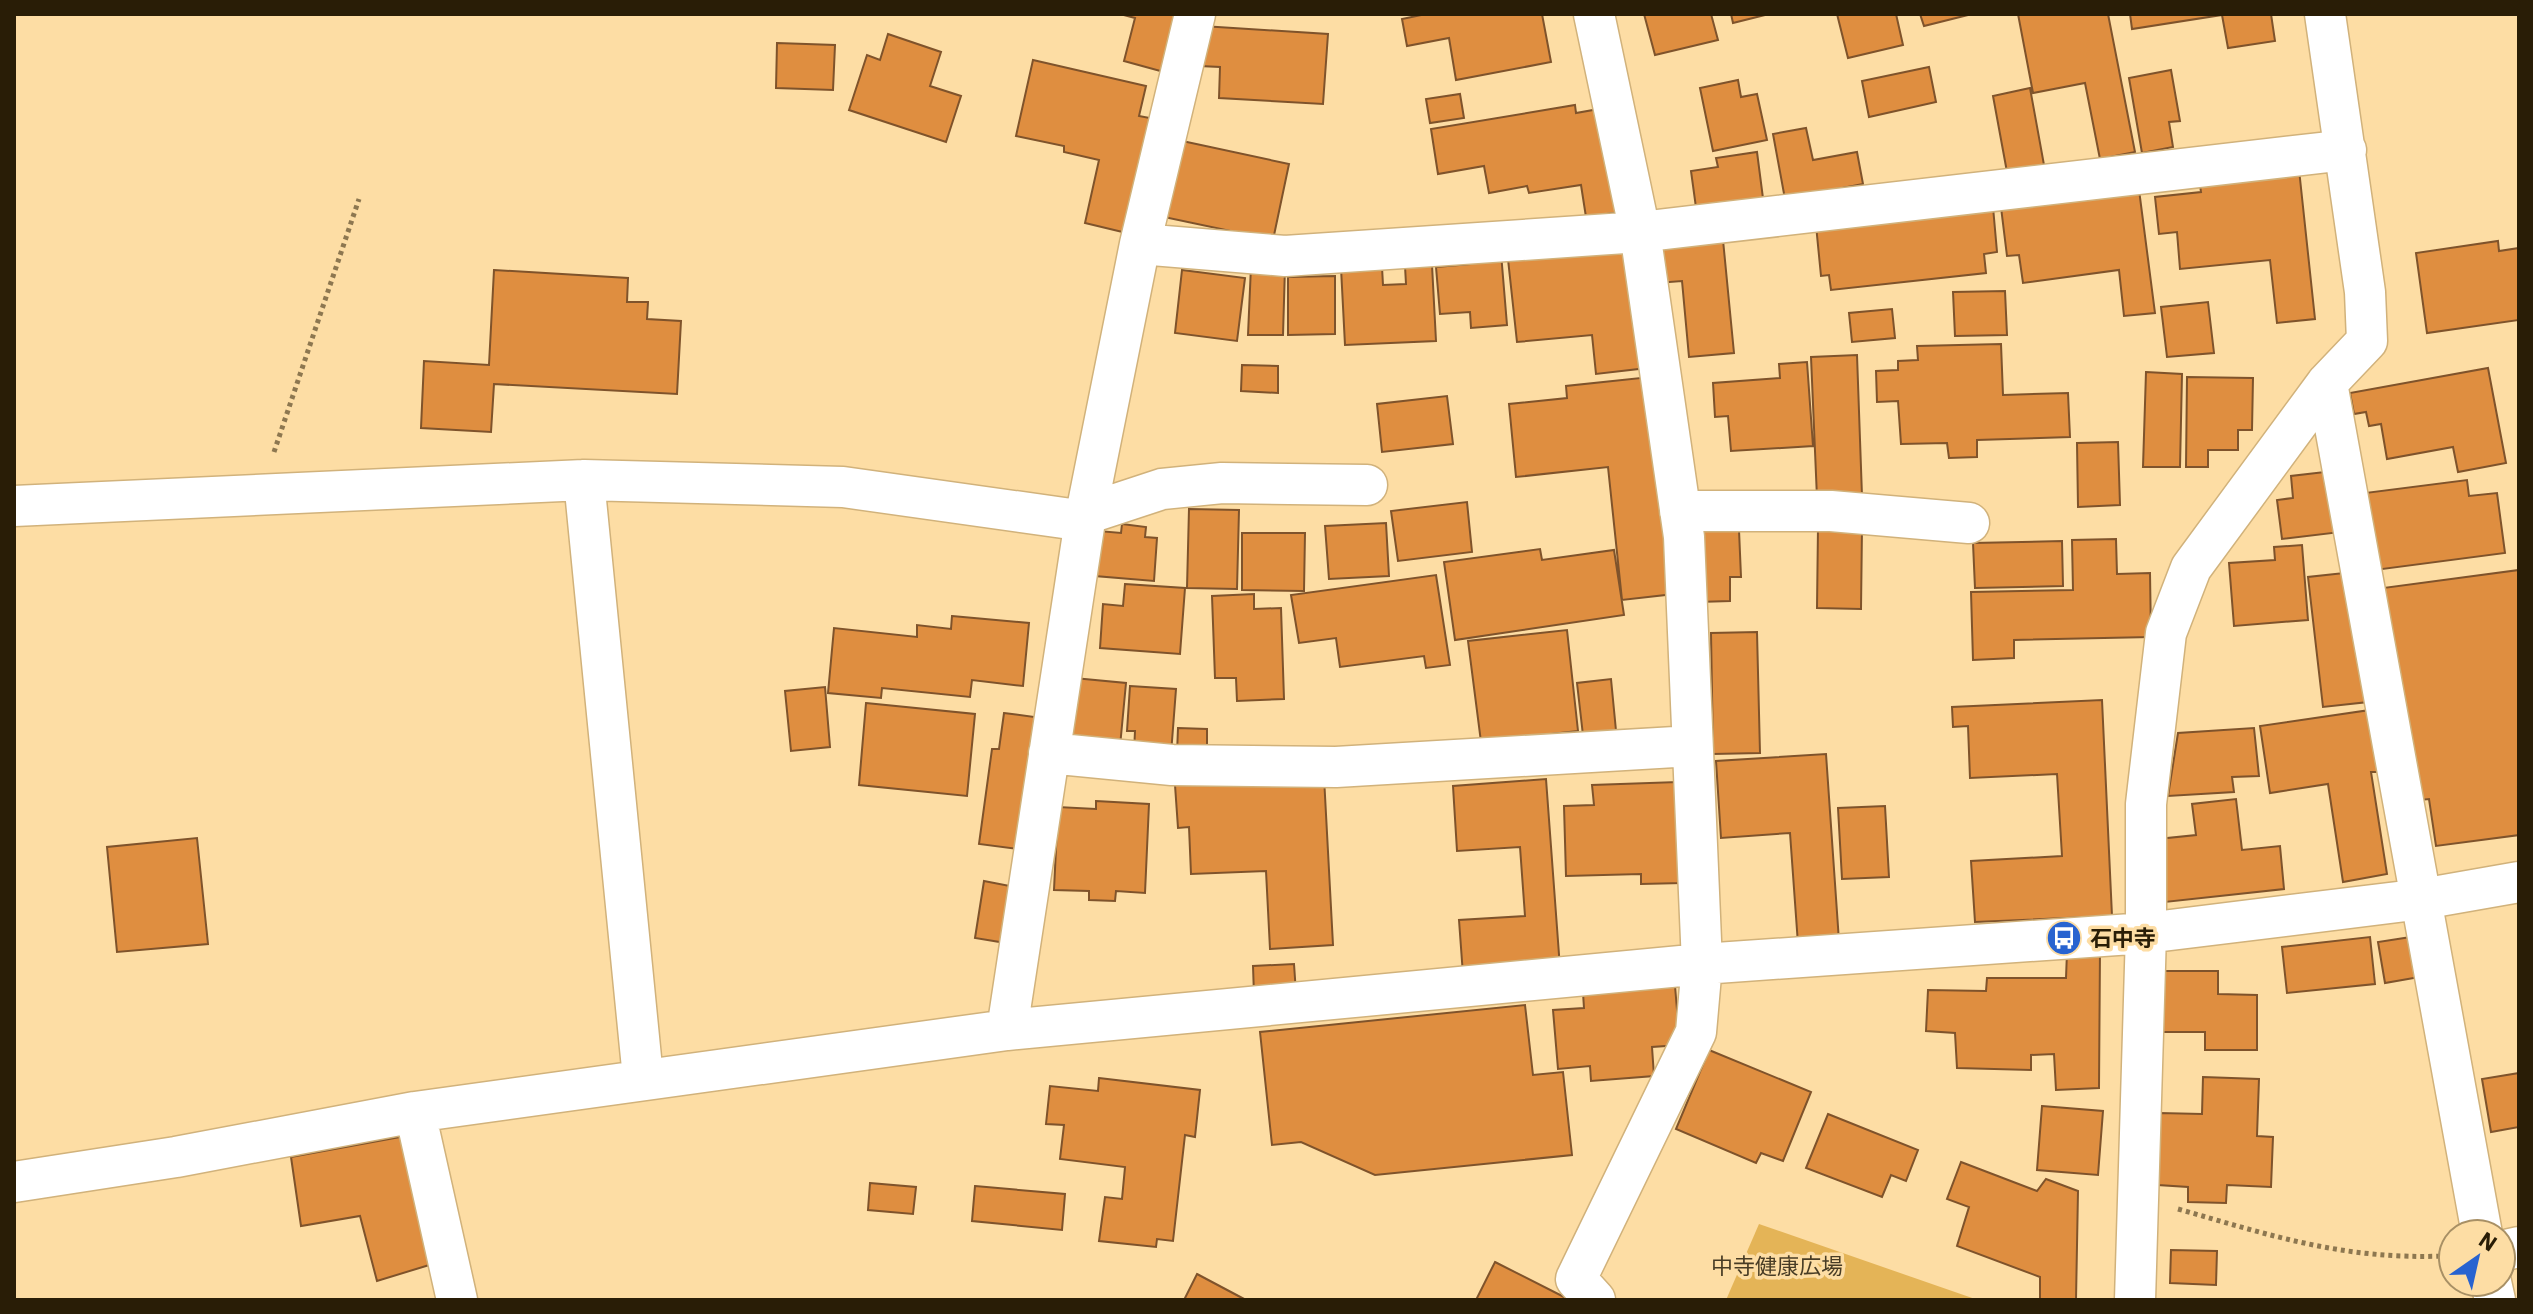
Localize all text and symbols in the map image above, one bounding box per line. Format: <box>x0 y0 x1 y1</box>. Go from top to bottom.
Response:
bus stop icon: 石中寺 <box>2045 919 2083 957</box>
place label: 石中寺 <box>2090 923 2156 952</box>
north arrow <box>2437 1218 2517 1298</box>
text: N <box>2474 1225 2503 1257</box>
park label: 中寺健康広場 <box>1711 1251 1843 1280</box>

